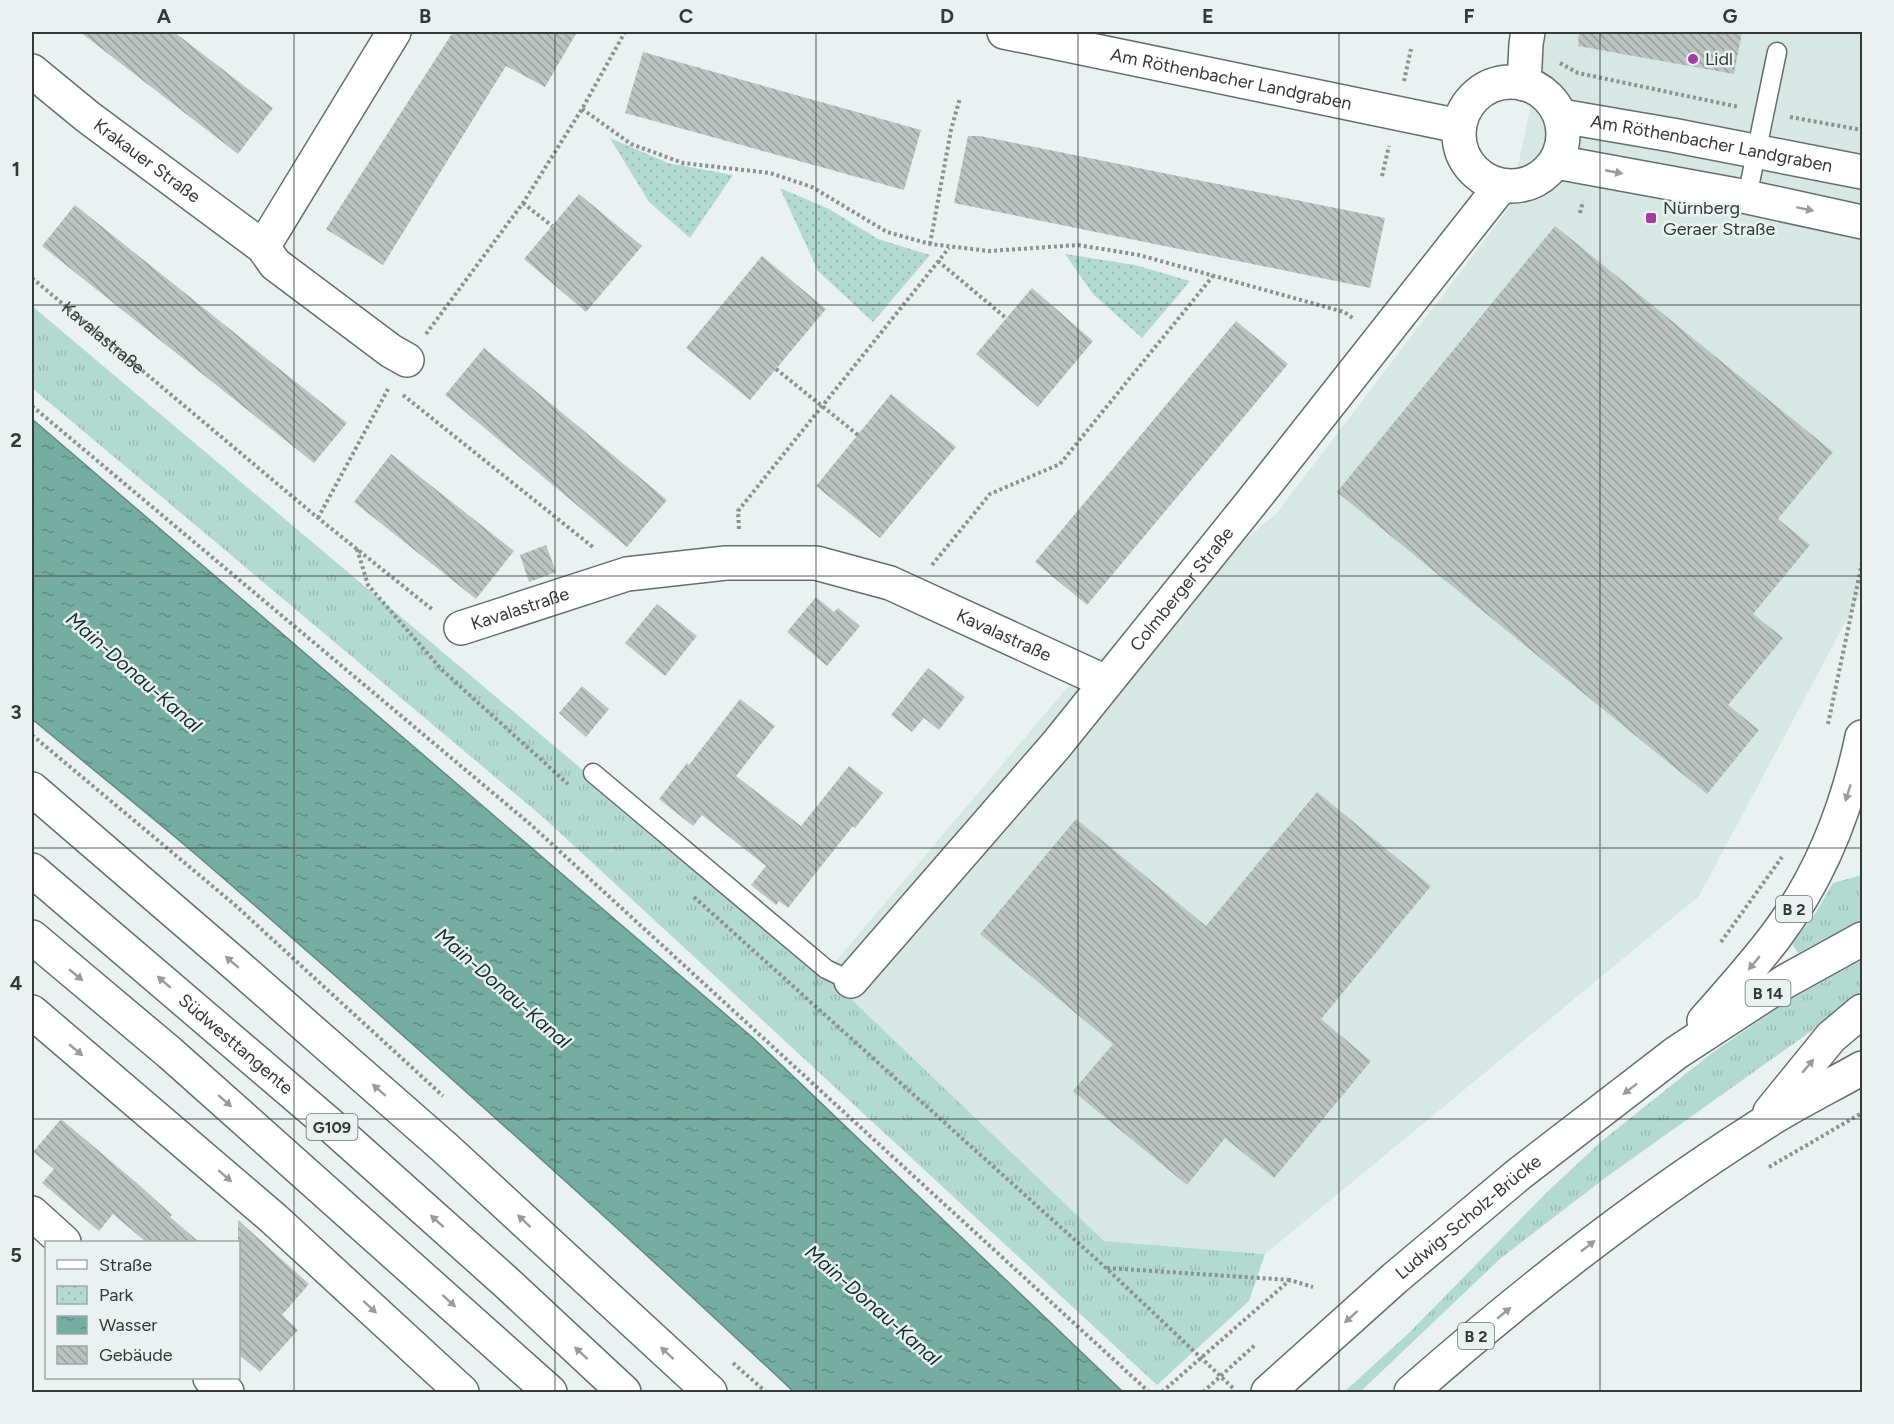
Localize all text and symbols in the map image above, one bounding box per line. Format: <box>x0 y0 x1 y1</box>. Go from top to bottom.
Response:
text: A <box>157 4 172 28</box>
text: B <box>419 4 431 28</box>
text: C <box>679 4 693 28</box>
text: D <box>940 4 954 28</box>
text: E <box>1202 4 1214 28</box>
text: F <box>1463 4 1475 28</box>
text: G <box>1723 4 1738 28</box>
street label: Am Röthenbacher Landgraben <box>1109 43 1354 115</box>
place label: Lidl <box>1705 48 1733 70</box>
marker: Lidl <box>1686 52 1700 66</box>
street label: Am Röthenbacher Landgraben <box>1589 110 1834 177</box>
street label: Krakauer Straße <box>89 114 205 208</box>
text: 1 <box>12 157 20 181</box>
one-way arrow <box>1604 168 1623 177</box>
place label: Nürnberg Geraer Straße <box>1663 197 1775 240</box>
one-way arrow <box>1796 205 1814 215</box>
marker: Nürnberg Geraer Straße <box>1644 211 1658 225</box>
street label: Kavalastraße <box>57 297 149 379</box>
text: 2 <box>10 428 22 452</box>
street label: Colmberger Straße <box>1125 522 1239 656</box>
street label: Kavalastraße <box>468 583 572 635</box>
street label: Kavalastraße <box>953 604 1055 666</box>
water label: Main-Donau-Kanal <box>61 607 207 738</box>
text: 3 <box>10 700 22 724</box>
one-way arrow <box>1843 784 1852 802</box>
road number: B 2 <box>1776 896 1812 922</box>
water label: Main-Donau-Kanal <box>430 923 576 1054</box>
one-way arrow <box>225 955 240 969</box>
one-way arrow <box>1748 955 1761 971</box>
one-way arrow <box>68 968 83 981</box>
text: 4 <box>10 971 23 995</box>
one-way arrow <box>157 976 172 989</box>
road number: B 14 <box>1746 980 1790 1006</box>
street label: Südwesttangente <box>174 989 298 1099</box>
one-way arrow <box>68 1043 83 1056</box>
one-way arrow <box>1801 1059 1814 1074</box>
one-way arrow <box>1622 1082 1638 1095</box>
one-way arrow <box>372 1084 387 1097</box>
one-way arrow <box>217 1094 232 1107</box>
road number: G109 <box>306 1114 358 1140</box>
street label: Ludwig-Scholz-Brücke <box>1391 1150 1546 1284</box>
one-way arrow <box>217 1169 232 1182</box>
one-way arrow <box>430 1214 445 1228</box>
one-way arrow <box>517 1215 532 1228</box>
water label: Main-Donau-Kanal <box>800 1240 946 1371</box>
one-way arrow <box>1579 1240 1595 1252</box>
legend <box>45 1241 240 1379</box>
text: 5 <box>10 1243 22 1267</box>
text: Straße <box>99 1254 152 1276</box>
text: Park <box>99 1284 134 1306</box>
one-way arrow <box>441 1294 456 1307</box>
one-way arrow <box>362 1300 377 1314</box>
one-way arrow <box>1496 1307 1511 1320</box>
one-way arrow <box>1344 1310 1359 1323</box>
text: Wasser <box>99 1314 157 1336</box>
road number: B 2 <box>1458 1323 1494 1349</box>
text: Gebäude <box>99 1344 173 1366</box>
one-way arrow <box>574 1346 589 1360</box>
one-way arrow <box>660 1346 675 1360</box>

